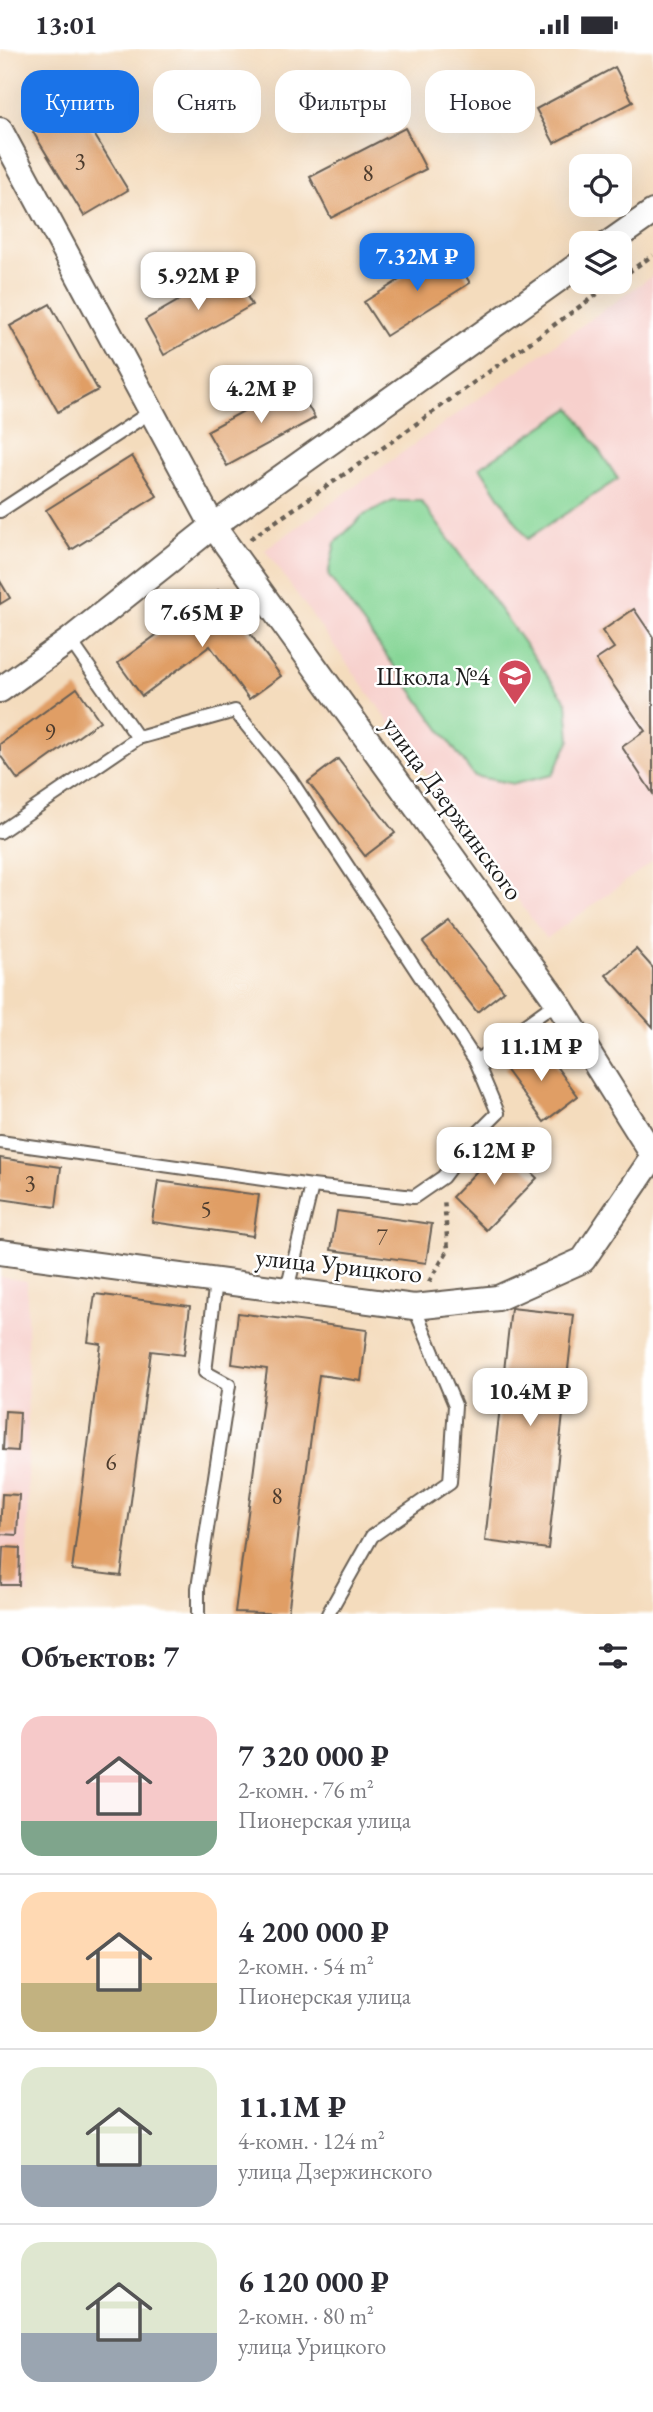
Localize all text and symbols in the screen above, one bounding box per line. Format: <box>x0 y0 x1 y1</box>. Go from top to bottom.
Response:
text: 13:01 <box>35 8 97 42</box>
chip: Купить <box>21 70 139 133</box>
chip: Снять <box>153 70 261 133</box>
chip: Фильтры <box>275 70 411 133</box>
chip: Новое <box>425 70 535 133</box>
house number: 3 <box>74 146 86 176</box>
map controls <box>569 154 632 294</box>
button: locate <box>569 154 632 217</box>
house number: 8 <box>362 158 374 188</box>
button: layers <box>569 231 632 294</box>
pin: 7.32M ₽ <box>352 233 482 293</box>
text: 7.32M ₽ <box>376 241 458 271</box>
pin: 5.92M ₽ <box>133 253 263 312</box>
text: 5.92M ₽ <box>157 260 239 290</box>
pin: 4.2M ₽ <box>204 365 318 425</box>
text: 4.2M ₽ <box>226 373 296 403</box>
pin: 7.65M ₽ <box>137 589 267 649</box>
text: 7.65M ₽ <box>161 597 243 627</box>
school or university icon: Школа №4 <box>496 657 534 706</box>
place label: Школа №4 <box>376 659 491 693</box>
street label: улица Дзержинского <box>375 709 531 907</box>
house number: 9 <box>44 717 56 747</box>
pin: 11.1M ₽ <box>476 1023 606 1083</box>
text: 11.1M ₽ <box>500 1031 582 1061</box>
pin: 6.12M ₽ <box>429 1127 559 1187</box>
text: 6.12M ₽ <box>453 1135 535 1165</box>
house number: 3 <box>24 1168 36 1198</box>
house number: 5 <box>200 1194 212 1224</box>
house number: 7 <box>376 1222 388 1252</box>
street label: улица Урицкого <box>254 1239 424 1291</box>
pin: 10.4M ₽ <box>465 1369 595 1428</box>
text: 10.4M ₽ <box>489 1376 571 1406</box>
house number: 6 <box>105 1447 117 1477</box>
house number: 8 <box>271 1481 283 1511</box>
text: Объектов: 7 <box>21 1637 179 1676</box>
icon: filters <box>594 1637 632 1675</box>
text: 7 320 000 ₽ <box>238 1736 389 1775</box>
icon: home <box>77 1744 161 1828</box>
text: 2-комн. · 76 m² <box>238 1775 374 1805</box>
text: Пионерская улица <box>238 1805 411 1835</box>
text: 4 200 000 ₽ <box>238 1912 389 1951</box>
icon: home <box>77 1920 161 2004</box>
text: 2-комн. · 54 m² <box>238 1951 374 1981</box>
text: Пионерская улица <box>238 1981 411 2011</box>
text: 11.1M ₽ <box>238 2087 346 2126</box>
icon: home <box>77 2095 161 2179</box>
text: 4-комн. · 124 m² <box>238 2126 385 2156</box>
text: улица Дзержинского <box>238 2156 432 2186</box>
text: 6 120 000 ₽ <box>238 2262 389 2301</box>
icon: home <box>77 2270 161 2354</box>
text: 2-комн. · 80 m² <box>238 2301 374 2331</box>
text: улица Урицкого <box>238 2331 386 2361</box>

